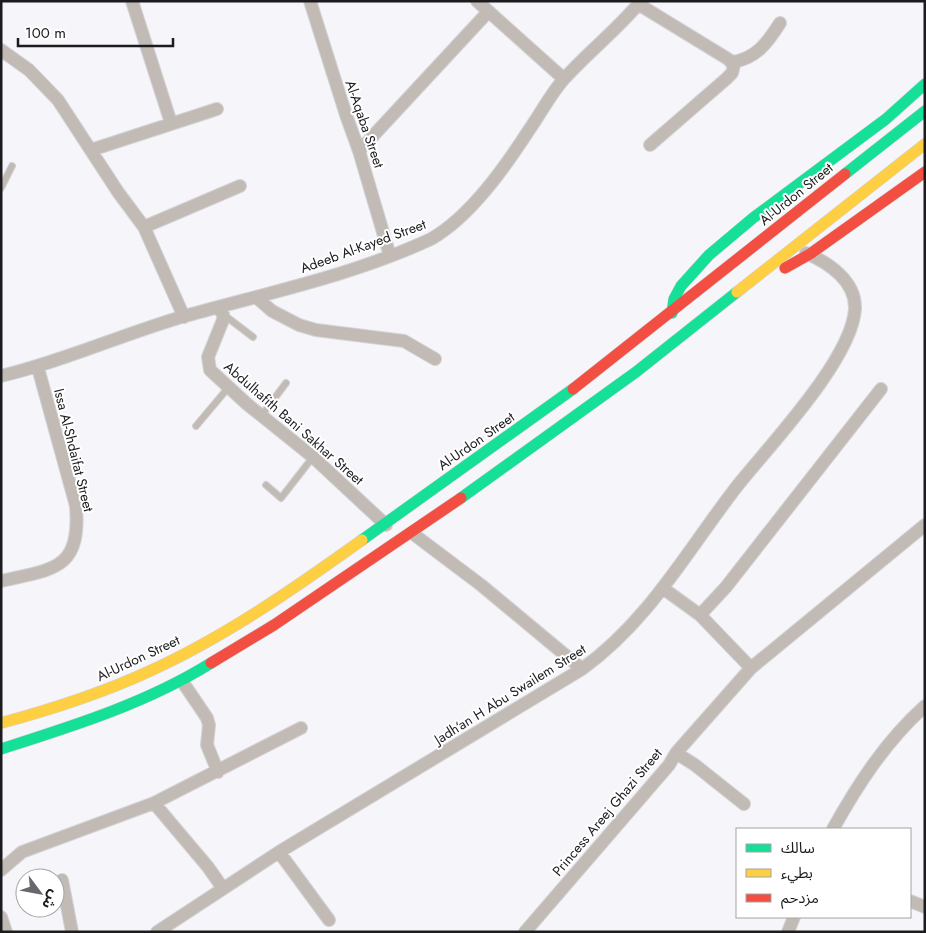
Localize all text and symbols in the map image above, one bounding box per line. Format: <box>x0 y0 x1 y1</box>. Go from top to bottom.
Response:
scale bar <box>18 15 172 47</box>
text: 100 m <box>25 22 66 44</box>
street label: Al-Aqaba Street <box>341 77 390 171</box>
street label: Al-Urdon Street <box>755 158 838 230</box>
street label: Adeeb Al-Kayed Street <box>297 214 429 278</box>
street label: Abdulhafith Bani Sakhar Street <box>220 357 369 490</box>
street label: Issa Al-Shdaifat Street <box>49 386 99 514</box>
street label: Al-Urdon Street <box>434 407 519 475</box>
street label: Al-Urdon Street <box>93 630 183 686</box>
street label: Jadh‘an H Abu Swailem Street <box>429 639 590 750</box>
street label: Princess Areej Ghazi Street <box>548 743 667 880</box>
legend <box>736 828 911 918</box>
text: سالك <box>781 837 815 859</box>
text: بطيء <box>781 862 813 884</box>
north arrow <box>15 868 65 918</box>
text: ش <box>37 886 65 913</box>
text: مزدحم <box>781 887 819 909</box>

